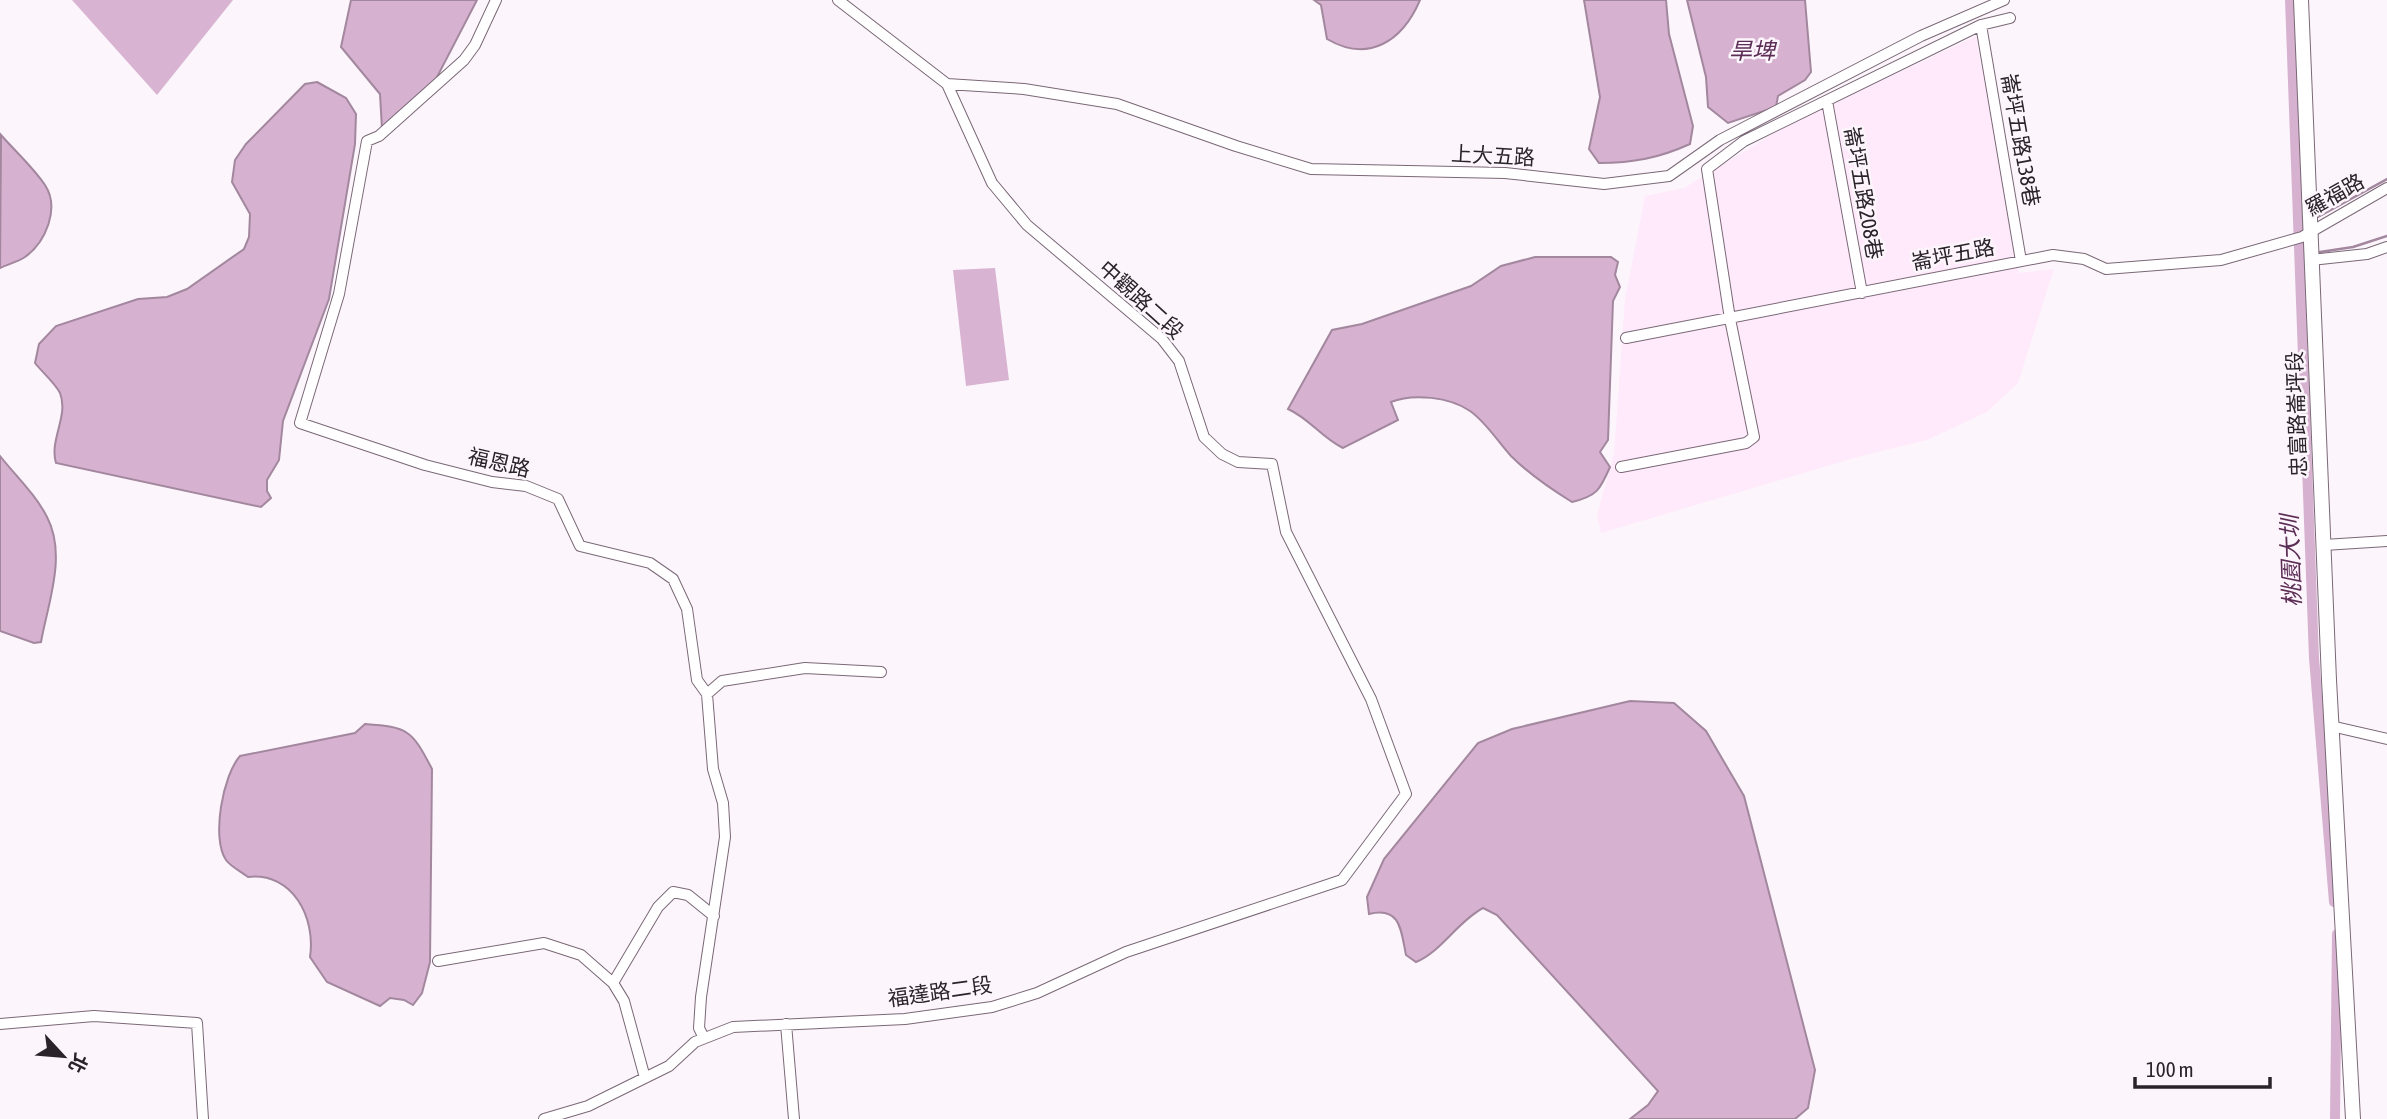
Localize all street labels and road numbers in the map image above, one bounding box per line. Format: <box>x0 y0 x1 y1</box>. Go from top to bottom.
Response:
street label: 崙坪五路138巷 <box>1997 71 2044 208</box>
street label: 崙坪五路208巷 <box>1840 124 1887 261</box>
street label: 上大五路 <box>1450 141 1536 169</box>
street label: 羅福路 <box>2301 168 2368 220</box>
street label: 崙坪五路 <box>1909 234 1996 274</box>
street label: 中觀路二段 <box>1095 255 1189 343</box>
street label: 忠富路崙坪段 <box>2282 351 2310 477</box>
street label: 福恩路 <box>466 443 533 481</box>
street label: 福達路二段 <box>886 972 994 1010</box>

